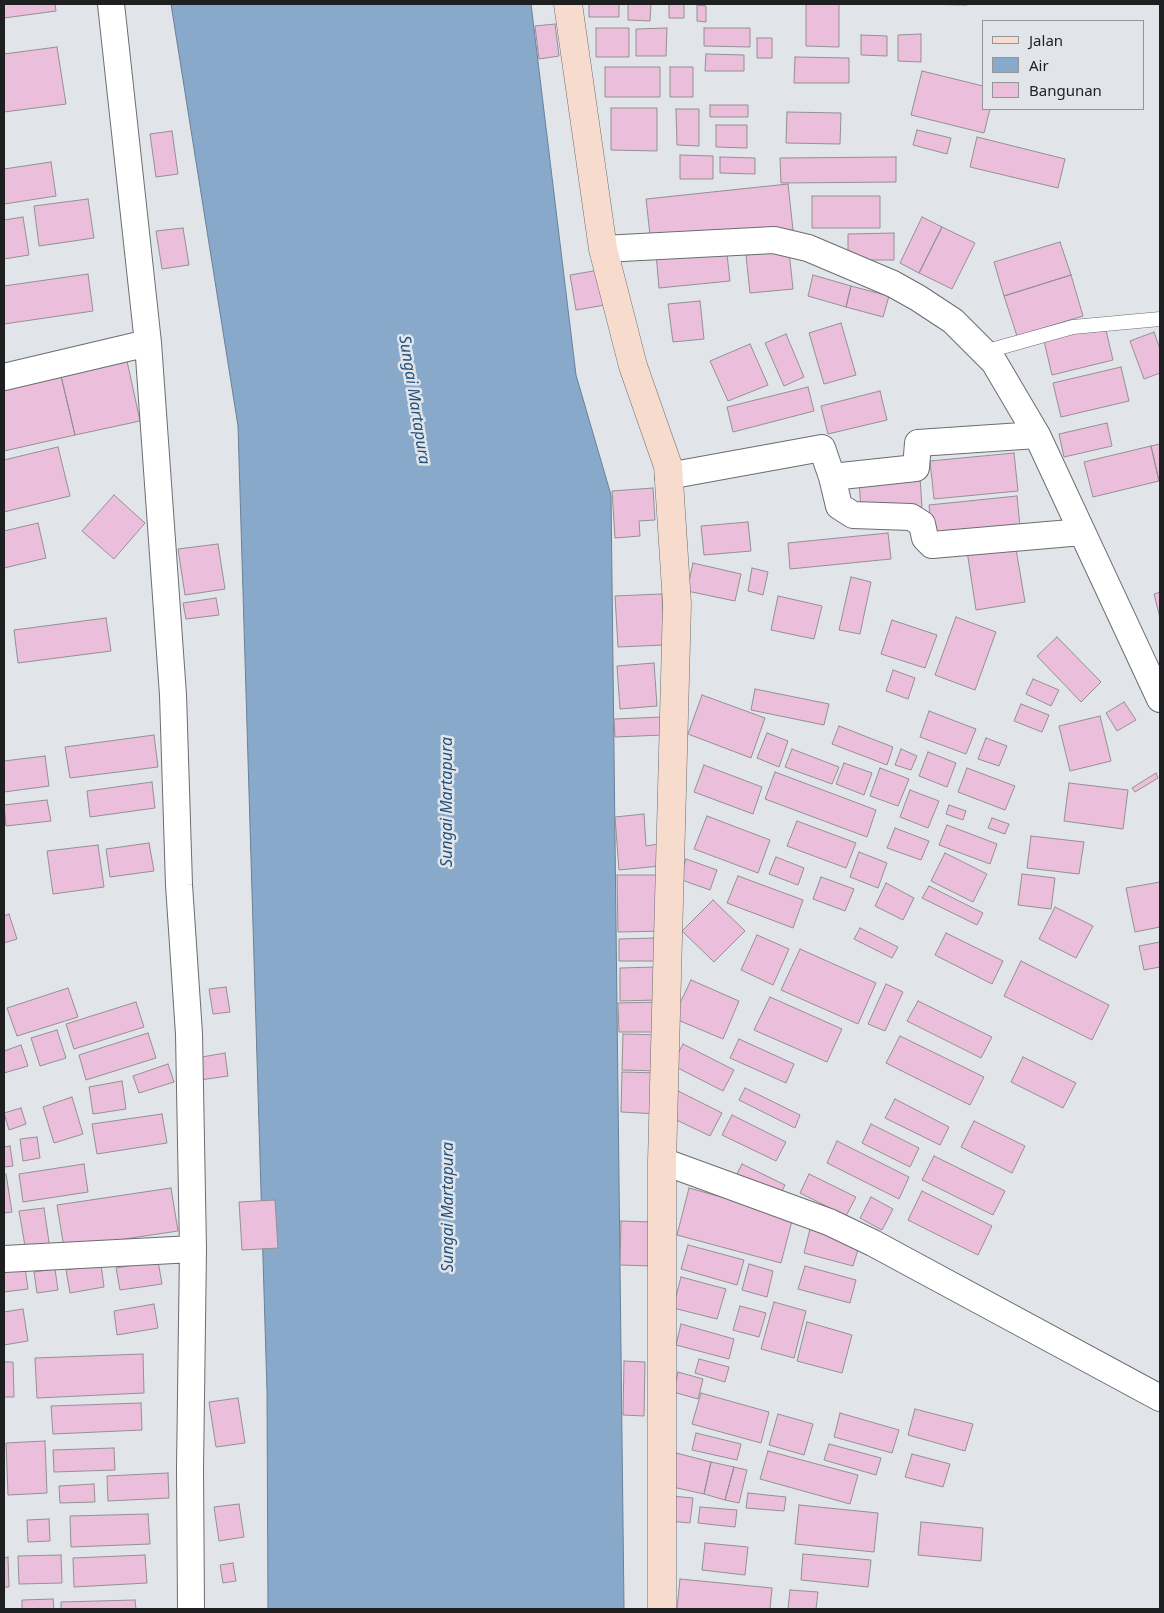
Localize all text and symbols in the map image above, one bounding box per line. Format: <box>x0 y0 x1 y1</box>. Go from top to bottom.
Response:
legend <box>982 20 1144 110</box>
text: Jalan <box>1029 30 1063 50</box>
text: Air <box>1029 55 1049 75</box>
text: Bangunan <box>1029 80 1102 100</box>
water label: Sungai Martapura <box>394 334 434 466</box>
water label: Sungai Martapura <box>437 737 457 867</box>
water label: Sungai Martapura <box>438 1142 458 1272</box>

